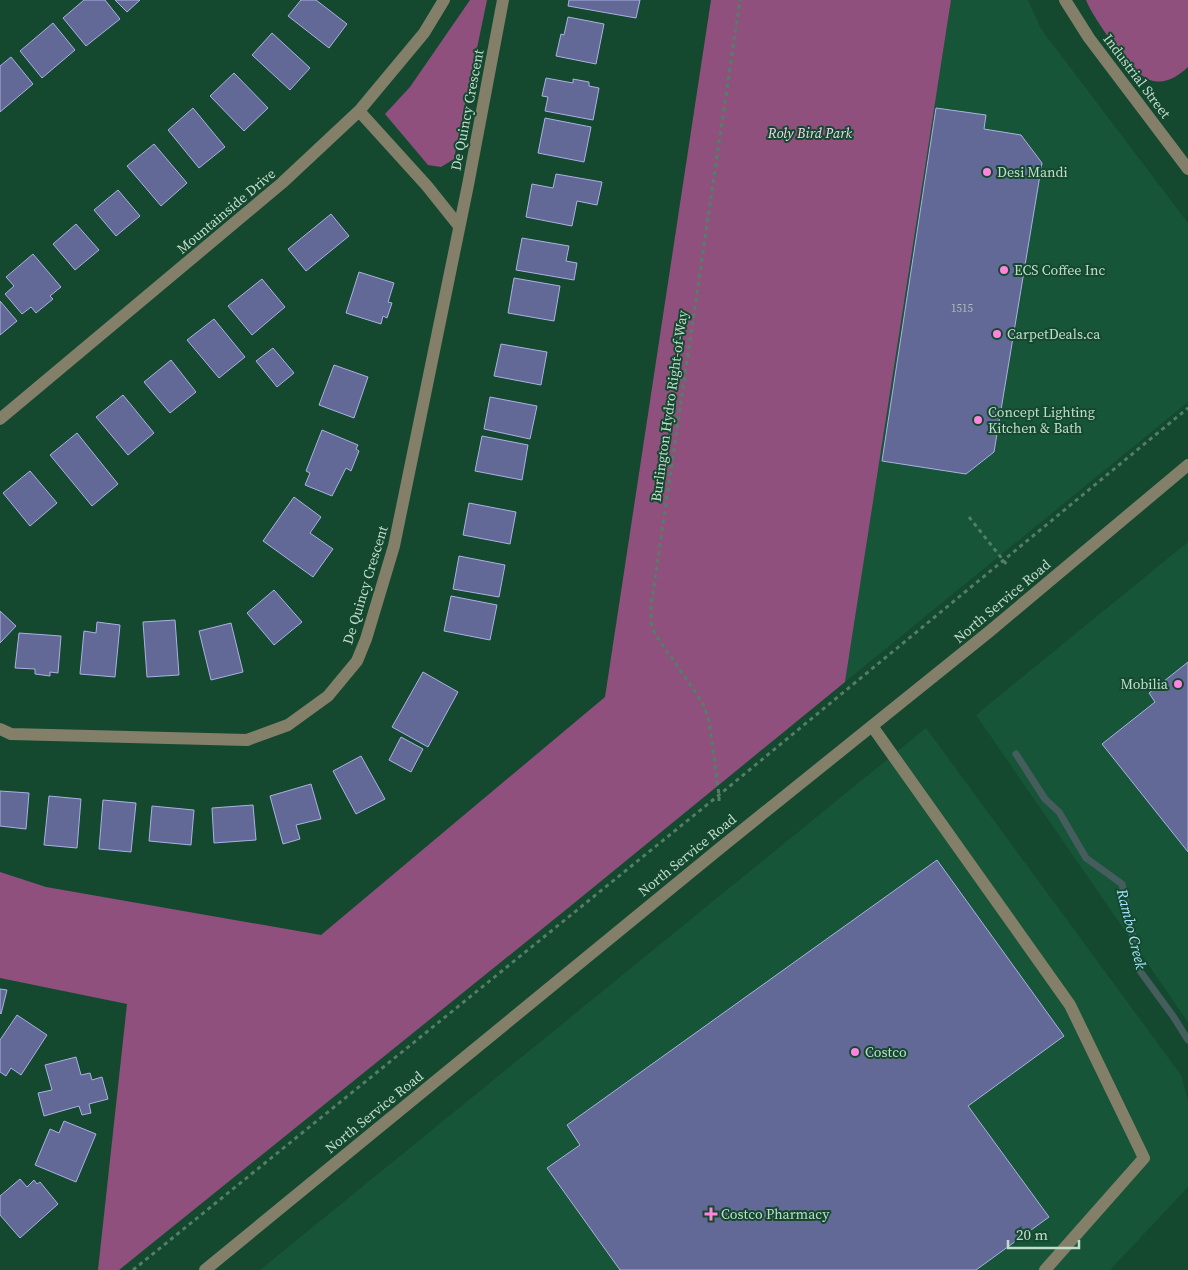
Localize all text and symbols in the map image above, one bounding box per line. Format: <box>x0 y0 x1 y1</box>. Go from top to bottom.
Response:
street label: Industrial Street <box>1099 30 1176 123</box>
street label: De Quincy Crescent <box>445 47 489 172</box>
park label: Roly Bird Park <box>767 123 853 143</box>
place label: Desi Mandi <box>997 162 1068 182</box>
street label: Mountainside Drive <box>172 164 280 258</box>
marker: Desi Mandi <box>981 166 993 178</box>
place label: ECS Coffee Inc <box>1014 260 1105 280</box>
marker: ECS Coffee Inc <box>998 264 1010 276</box>
house number: 1515 <box>951 301 973 316</box>
street label: Burlington Hydro Right-of-Way <box>646 308 692 503</box>
place label: CarpetDeals.ca <box>1007 324 1101 344</box>
marker: CarpetDeals.ca <box>991 328 1003 340</box>
place label: Concept Lighting Kitchen & Bath <box>988 402 1095 438</box>
marker: Concept Lighting Kitchen & Bath <box>972 414 984 426</box>
street label: De Quincy Crescent <box>337 523 393 647</box>
street label: North Service Road <box>949 554 1055 647</box>
place label: Mobilia <box>1120 674 1169 694</box>
marker: Mobilia <box>1172 678 1184 690</box>
street label: North Service Road <box>634 809 740 901</box>
water label: Rambo Creek <box>1112 886 1152 972</box>
place label: Costco <box>865 1042 907 1062</box>
marker: Costco <box>849 1046 861 1058</box>
street label: North Service Road <box>321 1066 427 1158</box>
place label: Costco Pharmacy <box>721 1204 830 1224</box>
marker: Costco Pharmacy <box>705 1208 717 1220</box>
scale bar <box>1008 1218 1079 1250</box>
text: 20 m <box>1016 1224 1048 1245</box>

